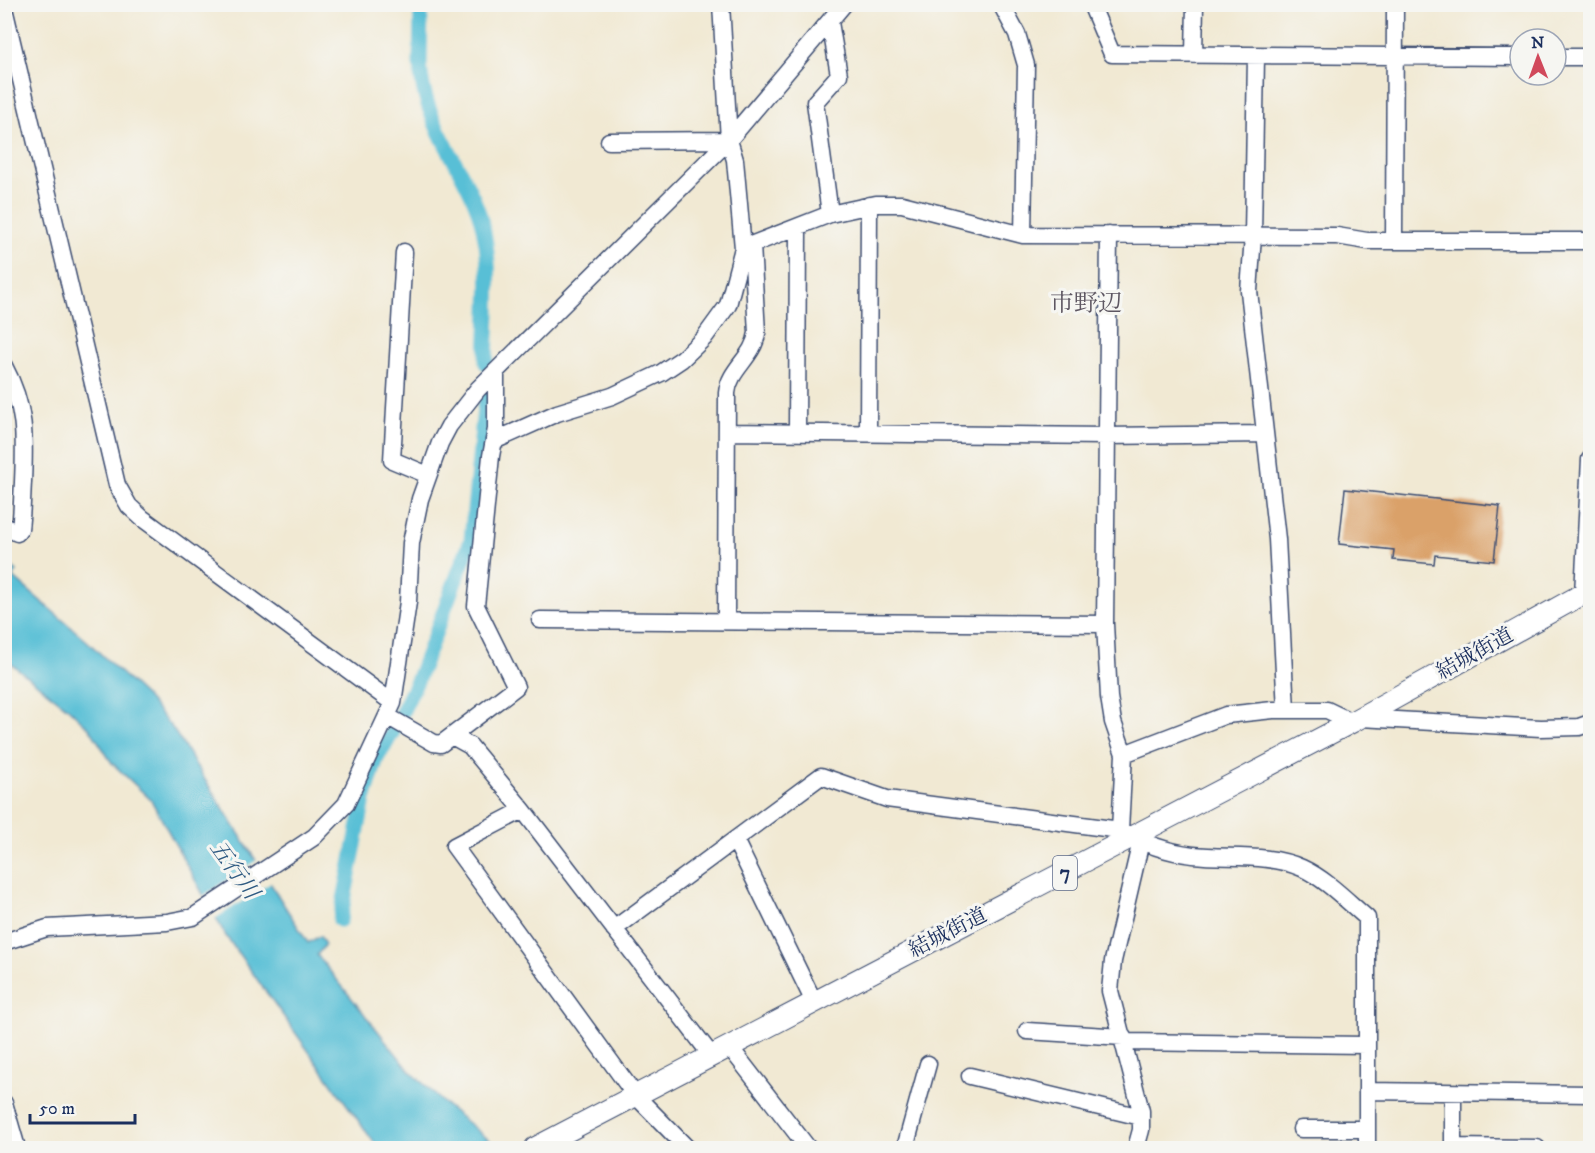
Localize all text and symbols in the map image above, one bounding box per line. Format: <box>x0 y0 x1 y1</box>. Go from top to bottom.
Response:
north arrow <box>1508 27 1568 87</box>
text: N <box>1531 33 1544 53</box>
district label: 市野辺 <box>1050 289 1122 319</box>
street label: 結城街道 <box>1432 622 1518 686</box>
water label: 五行川 <box>204 835 265 906</box>
road number: 7 <box>1053 856 1077 890</box>
street label: 結城街道 <box>905 902 991 964</box>
scale bar <box>30 1087 135 1125</box>
text: 50 m <box>39 1098 75 1120</box>

